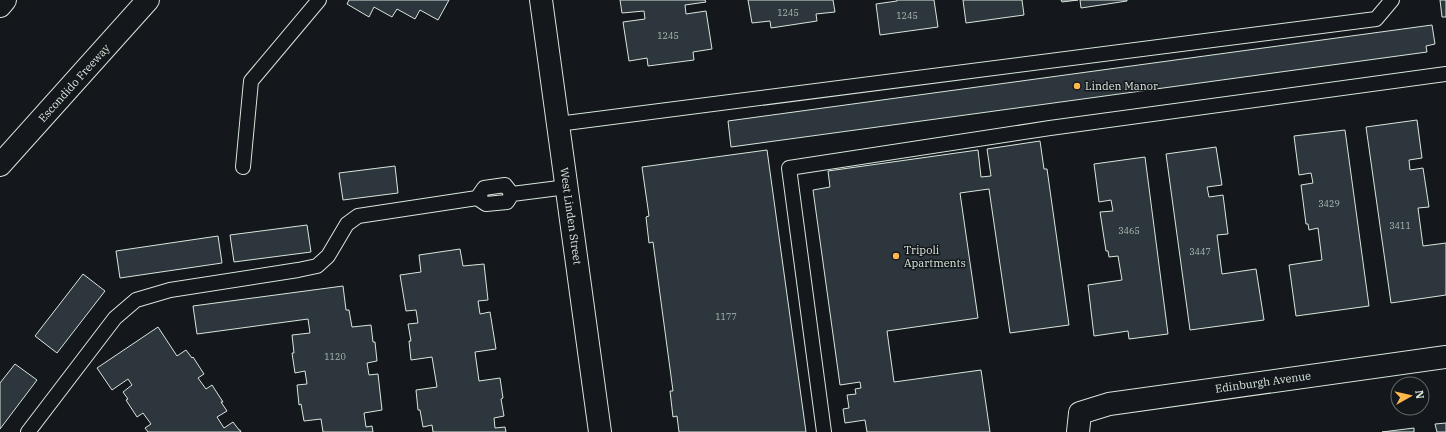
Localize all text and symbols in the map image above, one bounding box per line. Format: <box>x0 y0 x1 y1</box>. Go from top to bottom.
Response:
house number: 1245 <box>777 7 799 18</box>
house number: 1245 <box>896 10 918 21</box>
house number: 1245 <box>657 30 679 41</box>
street label: Escondido Freeway <box>35 41 113 125</box>
place label: Linden Manor <box>1085 79 1158 93</box>
marker: Linden Manor <box>1072 81 1082 91</box>
street label: West Linden Street <box>557 167 585 266</box>
house number: 3429 <box>1318 198 1340 209</box>
house number: 3411 <box>1389 220 1411 231</box>
house number: 3465 <box>1118 225 1140 236</box>
place label: Tripoli Apartments <box>904 243 966 270</box>
house number: 3447 <box>1189 246 1211 257</box>
marker: Tripoli Apartments <box>891 251 901 261</box>
house number: 1177 <box>715 311 737 322</box>
house number: 1120 <box>324 351 346 362</box>
street label: Edinburgh Avenue <box>1214 368 1312 396</box>
north arrow <box>1390 376 1430 416</box>
text: N <box>1412 389 1427 400</box>

